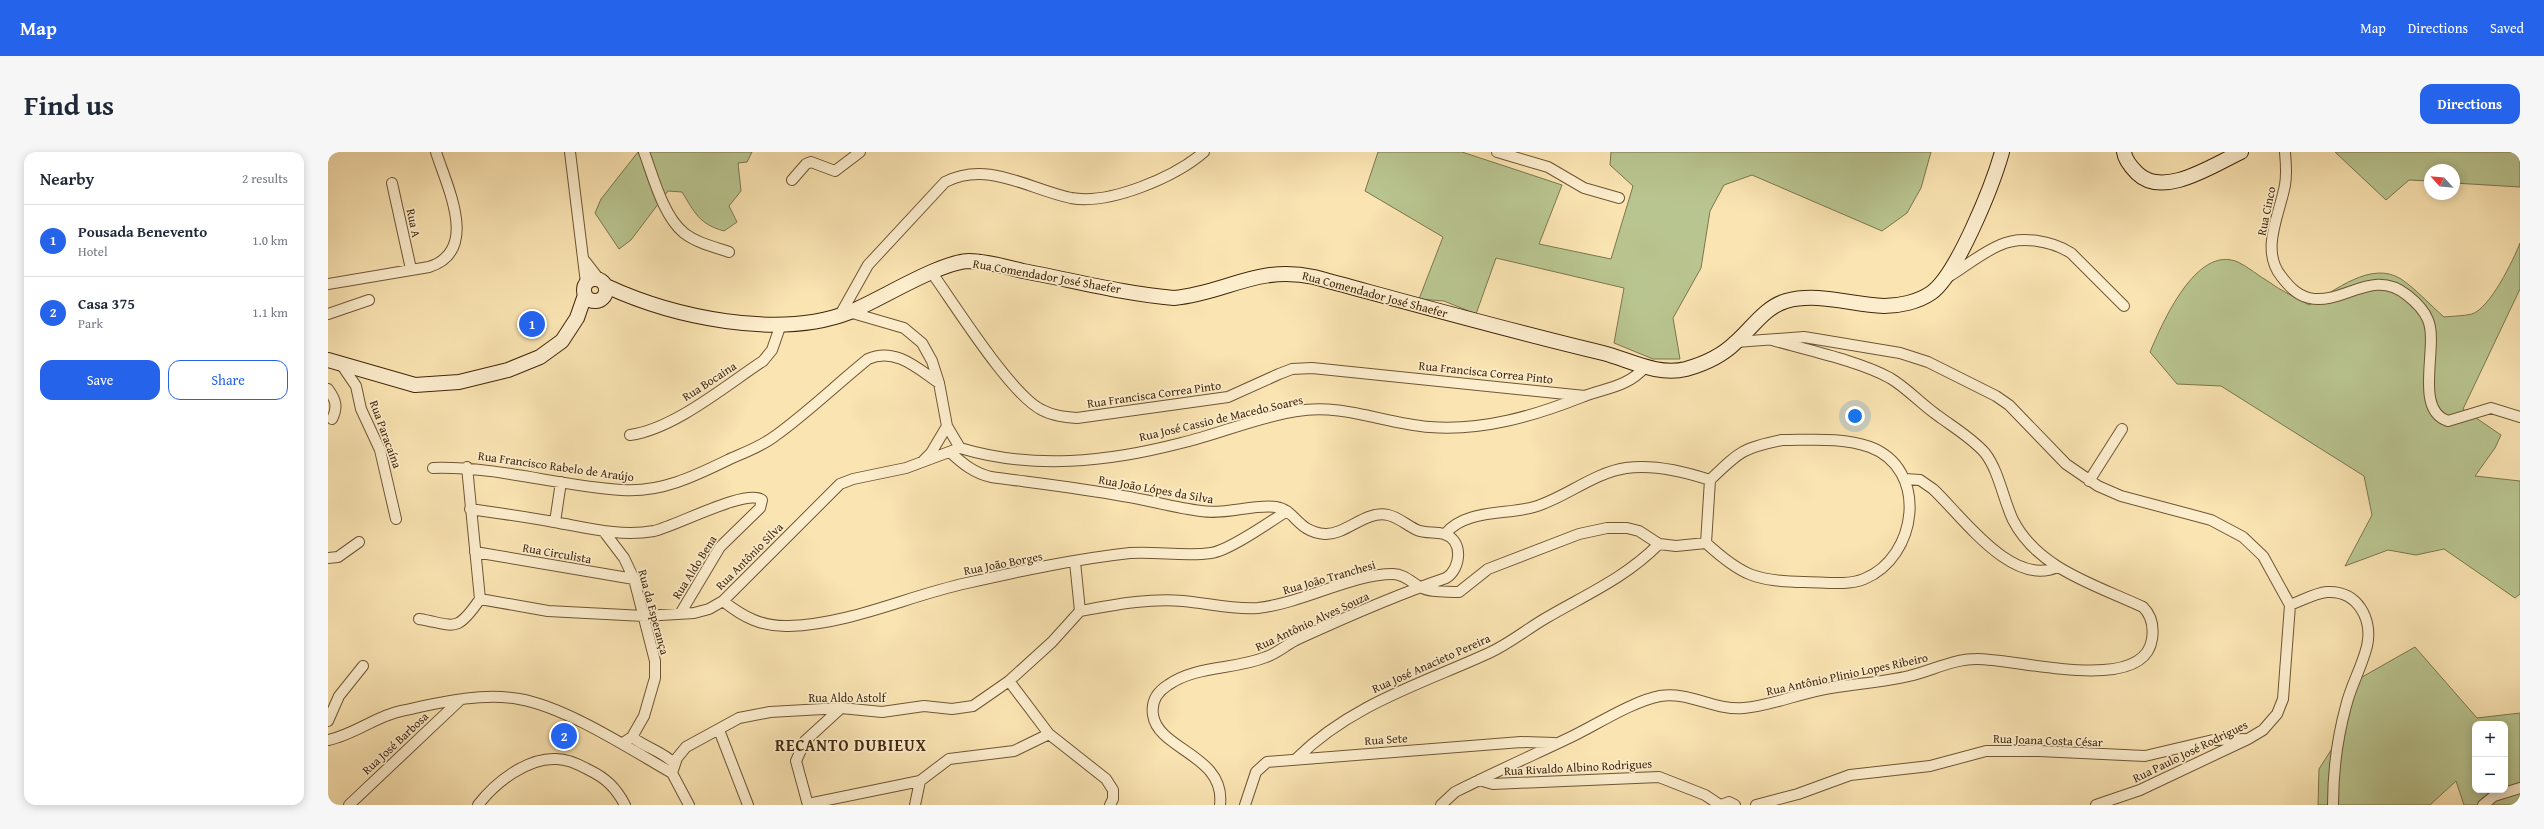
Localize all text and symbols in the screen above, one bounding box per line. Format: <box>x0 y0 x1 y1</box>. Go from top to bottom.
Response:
text: Map <box>20 14 57 42</box>
text: Map <box>2360 18 2386 38</box>
text: Directions <box>2408 18 2468 38</box>
text: Saved <box>2490 18 2524 38</box>
text: Find us <box>24 84 114 125</box>
button: Directions <box>2420 84 2520 124</box>
north arrow <box>2424 164 2460 200</box>
text: Nearby <box>40 166 94 191</box>
text: 2 results <box>242 169 288 188</box>
street label: Rua Cinco <box>2253 185 2279 237</box>
street label: Rua A <box>403 207 425 240</box>
text: Pousada Benevento <box>78 221 207 242</box>
text: 1 <box>50 231 56 250</box>
text: 1.0 km <box>252 231 288 250</box>
text: Hotel <box>78 242 108 261</box>
street label: Rua Comendador José Shaefer <box>972 255 1122 297</box>
street label: Rua Comendador José Shaefer <box>1300 266 1450 322</box>
text: Casa 375 <box>78 293 135 314</box>
text: 2 <box>50 303 56 322</box>
text: 1.1 km <box>252 303 288 322</box>
pin: 1 <box>519 309 545 339</box>
text: Park <box>78 314 103 333</box>
street label: Rua Francisca Correa Pinto <box>1418 356 1554 388</box>
street label: Rua Bocaina <box>679 357 740 405</box>
button: Save <box>40 360 160 400</box>
button: Share <box>168 360 288 400</box>
street label: Rua Francisca Correa Pinto <box>1086 376 1222 412</box>
street label: Rua José Cassio de Macedo Soares <box>1137 391 1305 445</box>
street label: Rua Paracaína <box>366 398 406 471</box>
your location <box>1845 406 1865 426</box>
street label: Rua Francisco Rabelo de Araújo <box>477 447 635 485</box>
street label: Rua João Lópes da Silva <box>1097 471 1215 508</box>
street label: Rua Antônio Silva <box>712 518 787 593</box>
street label: Rua Aldo Bena <box>668 532 721 602</box>
street label: Rua Circulista <box>521 539 593 567</box>
street label: Rua João Borges <box>962 547 1044 579</box>
street label: Rua João Tranchesi <box>1281 555 1378 598</box>
street label: Rua da Esperança <box>634 567 674 657</box>
street label: Rua Antônio Alves Souza <box>1252 587 1372 655</box>
street label: Rua José Anacieto Pereira <box>1369 629 1493 697</box>
street label: Rua Antônio Plinio Lopes Ribeiro <box>1765 649 1929 699</box>
street label: Rua Aldo Astolf <box>808 689 887 706</box>
street label: Rua José Barbosa <box>358 708 432 778</box>
street label: Rua Paulo José Rodrigues <box>2130 716 2251 786</box>
pin: 2 <box>551 721 577 751</box>
map controls <box>2472 721 2508 793</box>
button: + <box>2472 721 2508 757</box>
street label: Rua Sete <box>1364 729 1408 749</box>
street label: Rua Joana Costa César <box>1993 730 2103 750</box>
district label: RECANTO DUBIEUX <box>775 733 927 757</box>
street label: Rua Rivaldo Albino Rodrigues <box>1504 755 1653 779</box>
button: − <box>2472 757 2508 793</box>

